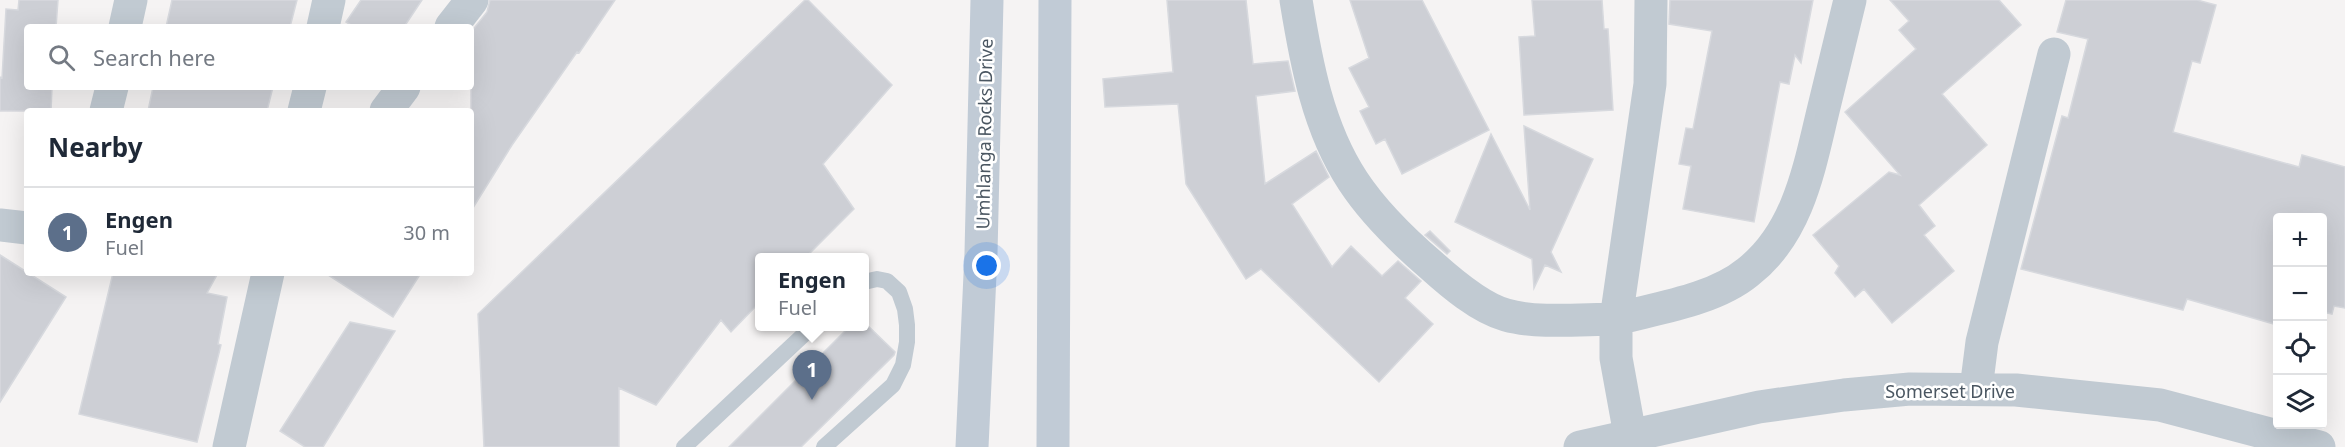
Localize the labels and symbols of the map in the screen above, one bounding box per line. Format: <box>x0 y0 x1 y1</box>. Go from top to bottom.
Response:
street label: Umhlanga Rocks Drive <box>970 38 998 230</box>
your location <box>972 251 1001 280</box>
pin: 1 <box>792 350 832 400</box>
street label: Somerset Drive <box>1885 379 2015 403</box>

